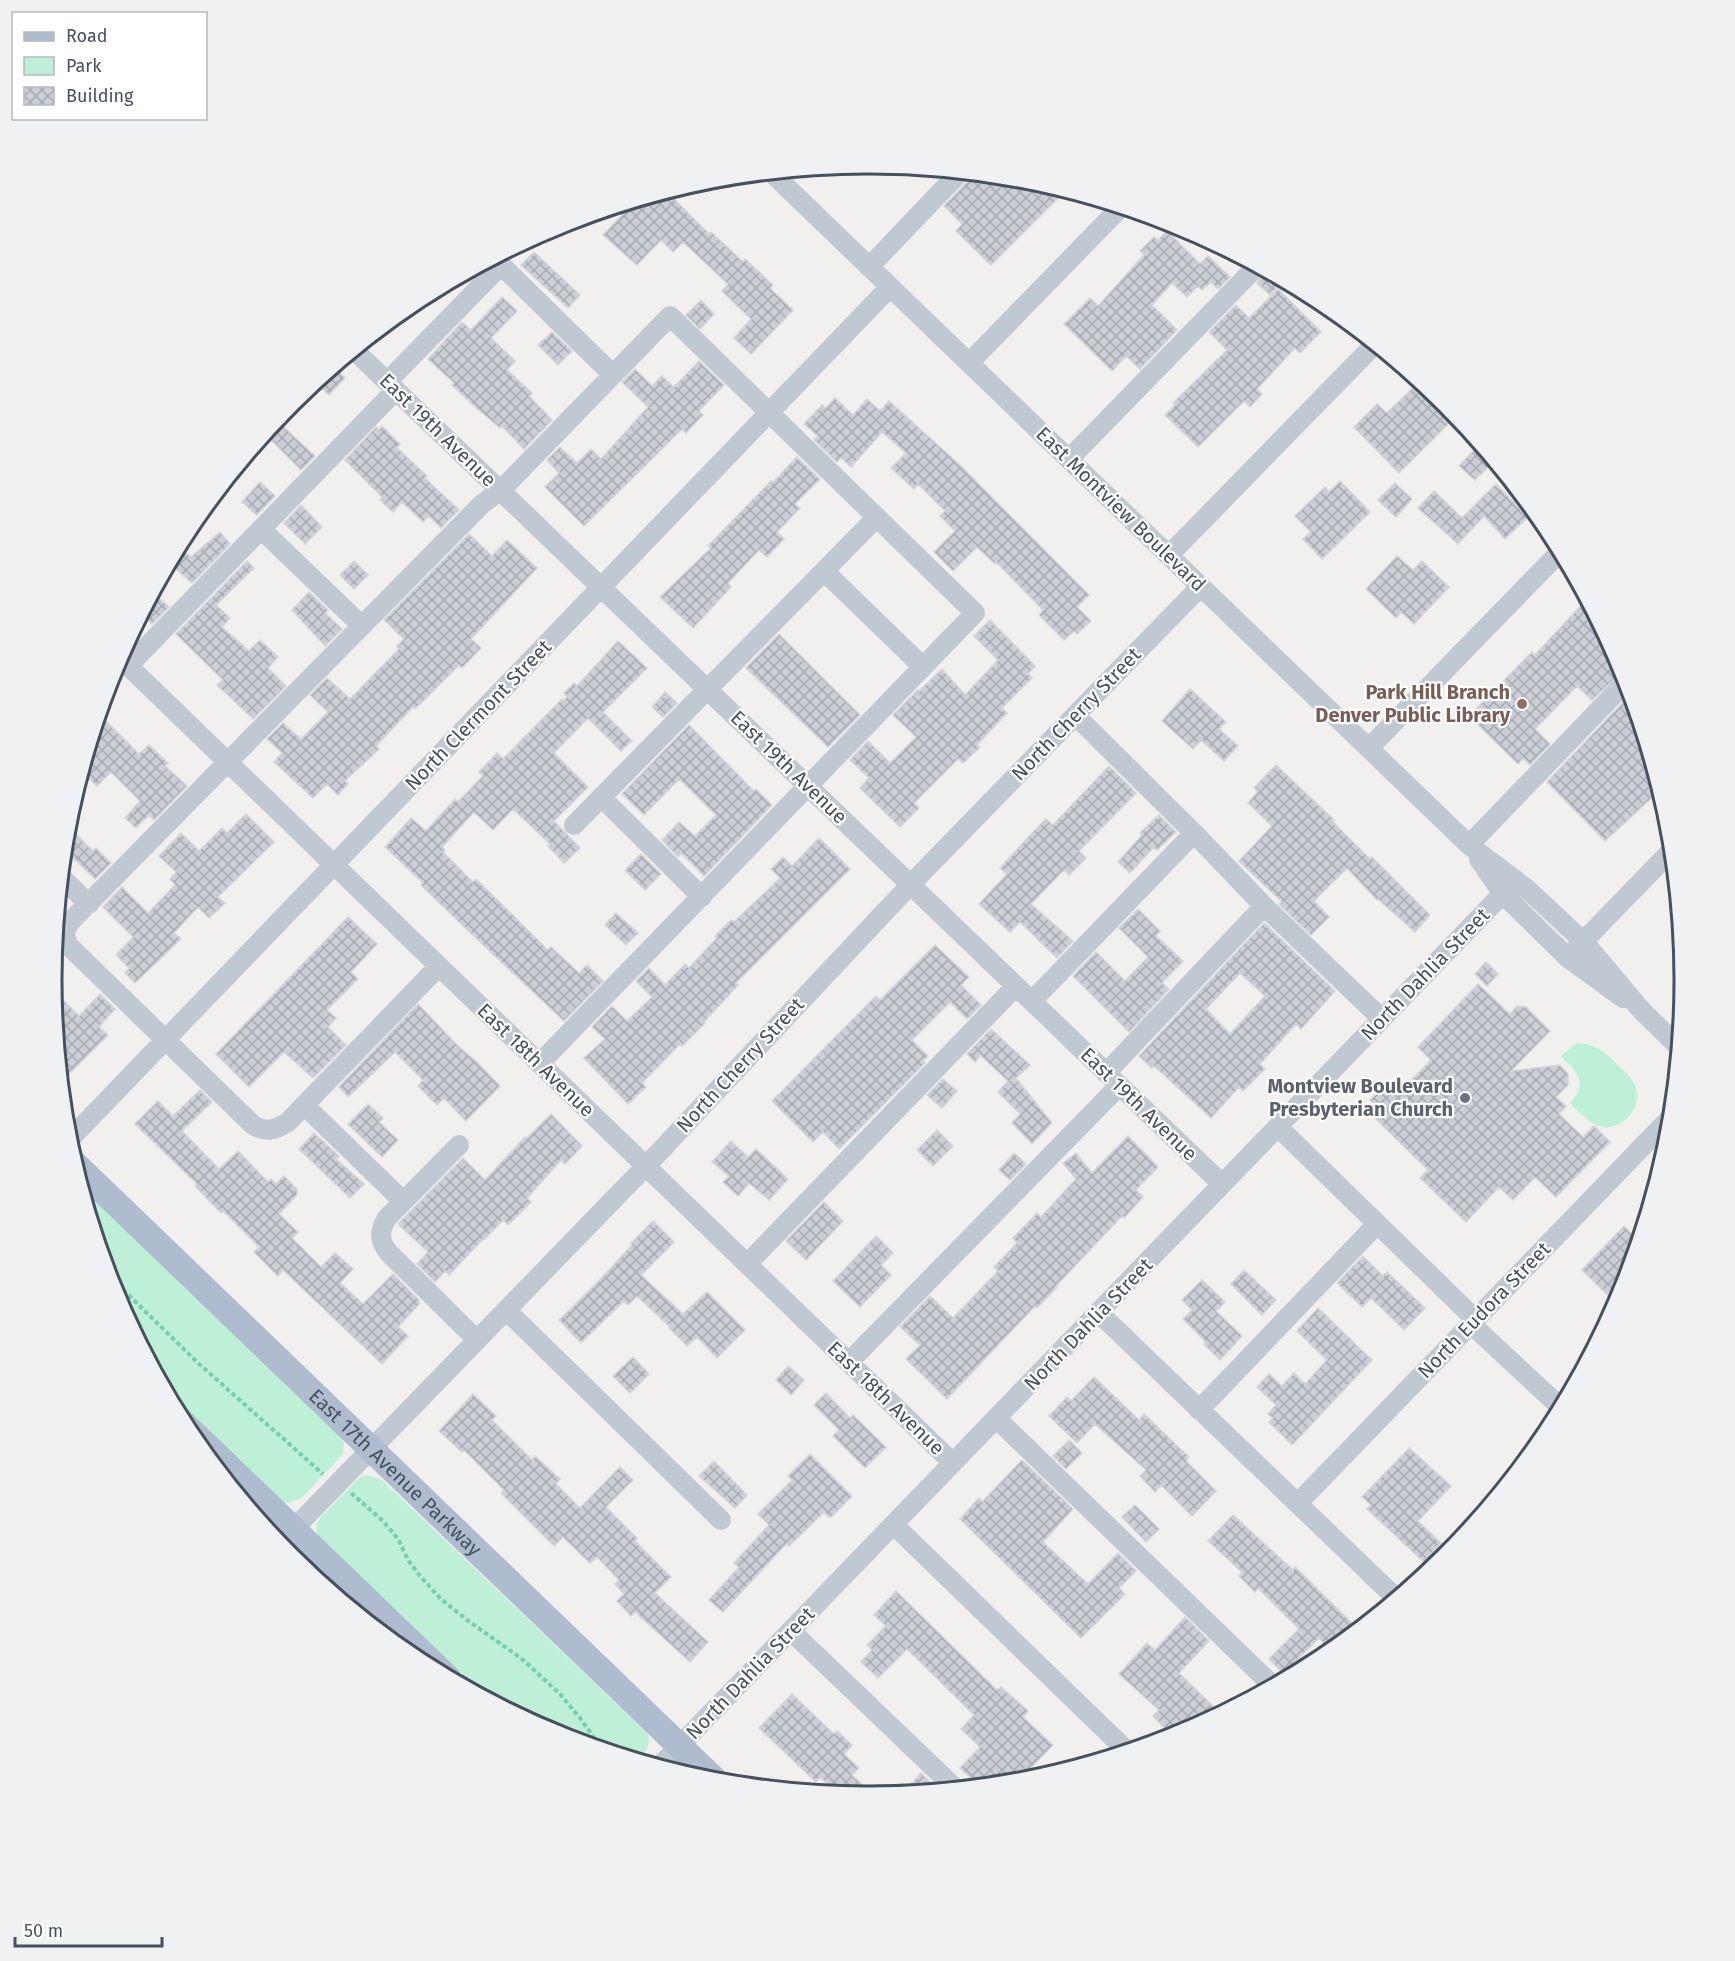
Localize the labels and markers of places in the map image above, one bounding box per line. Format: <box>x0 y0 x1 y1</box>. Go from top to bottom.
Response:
place label: Park Hill Branch Denver Public Library <box>1315 680 1511 727</box>
marker: Park Hill Branch Denver Public Library <box>1515 697 1529 711</box>
place label: Montview Boulevard Presbyterian Church <box>1267 1074 1453 1121</box>
marker: Montview Boulevard Presbyterian Church <box>1458 1091 1472 1105</box>

